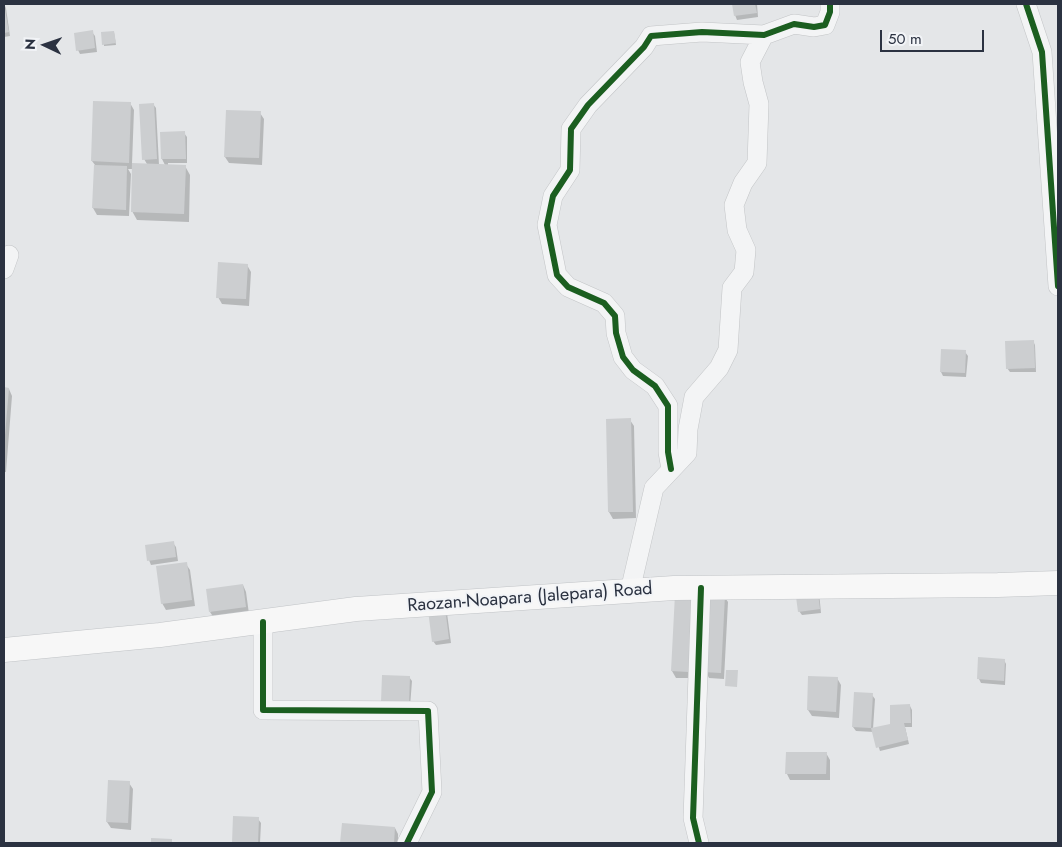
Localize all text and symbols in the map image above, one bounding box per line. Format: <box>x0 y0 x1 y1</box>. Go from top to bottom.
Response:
north arrow <box>20 20 70 70</box>
scale bar <box>882 20 986 52</box>
text: 50 m <box>888 28 922 50</box>
text: N <box>20 38 40 50</box>
street label: Raozan-Noapara (Jalepara) Road <box>407 579 653 617</box>

